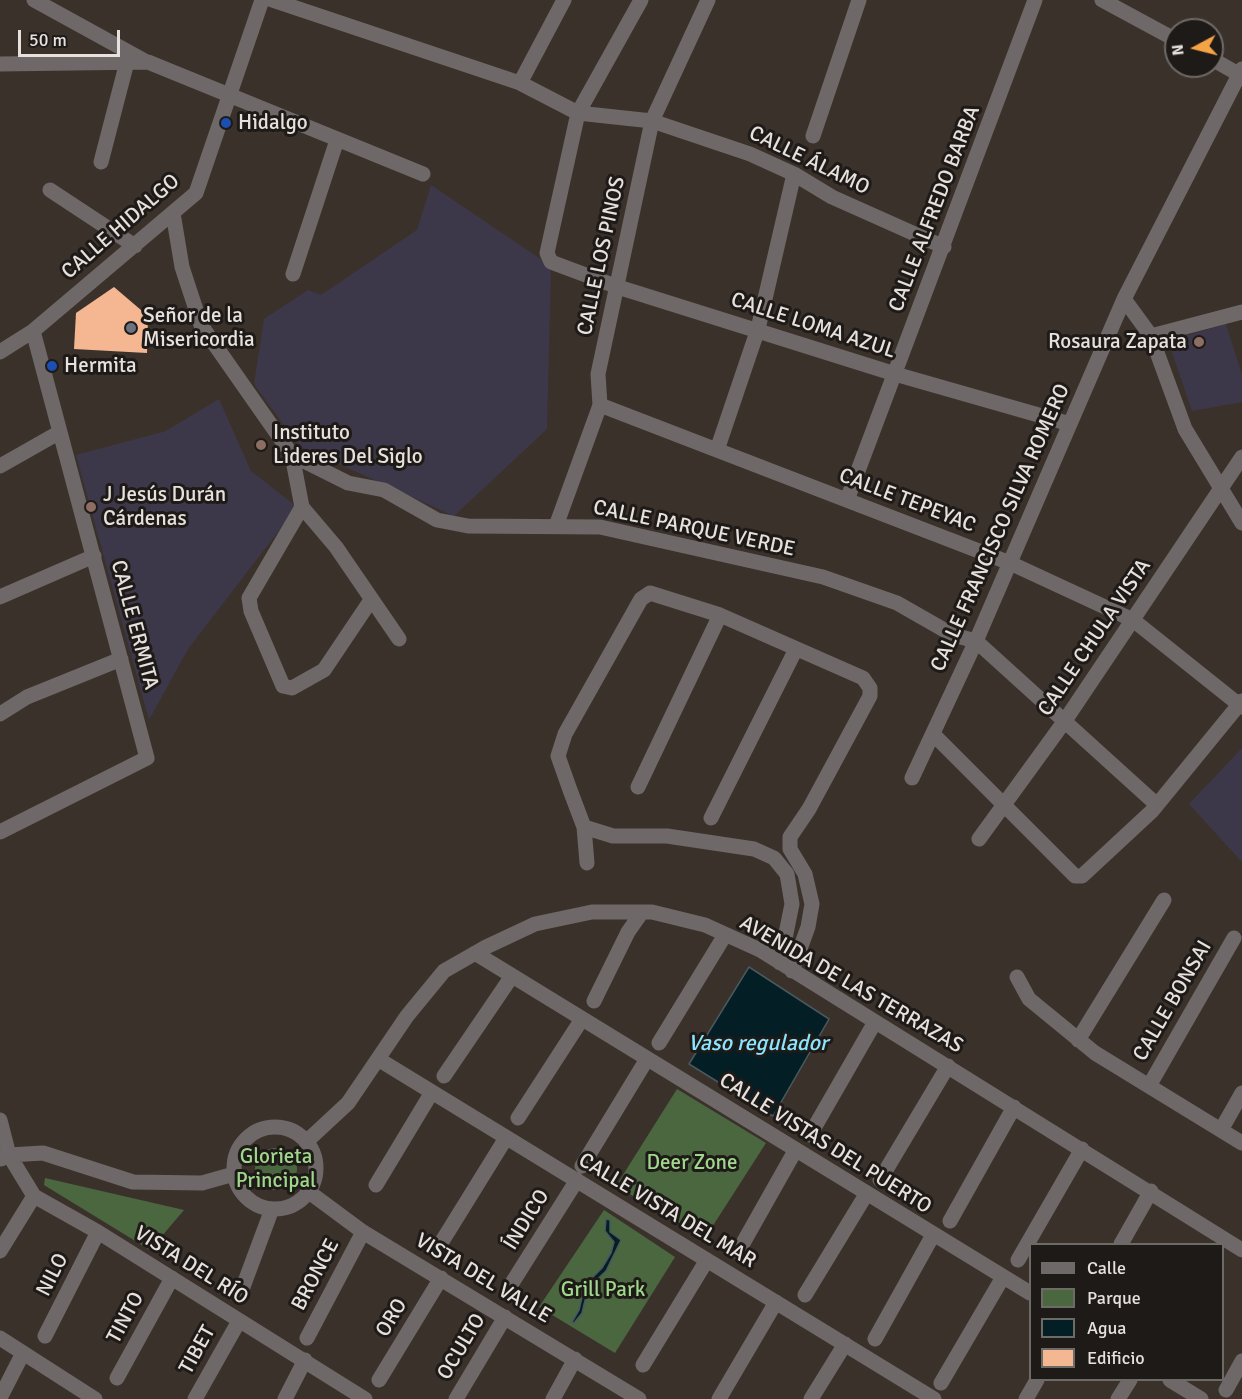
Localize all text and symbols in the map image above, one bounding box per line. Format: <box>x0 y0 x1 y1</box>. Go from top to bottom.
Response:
scale bar <box>21 18 123 56</box>
north arrow <box>1164 18 1224 78</box>
text: 50 m <box>29 29 67 51</box>
text: N <box>1168 43 1189 57</box>
street label: CALLE ALFREDO BARBA <box>884 103 986 315</box>
place label: Hidalgo <box>238 110 308 136</box>
marker: Hidalgo <box>219 116 233 130</box>
street label: CALLE ÁLAMO <box>745 121 873 201</box>
street label: CALLE HIDALGO <box>57 169 185 285</box>
street label: CALLE LOS PINOS <box>573 174 631 338</box>
street label: CALLE LOMA AZUL <box>728 288 898 364</box>
place label: Señor de la Misericordia <box>143 303 255 353</box>
marker: Señor de la Misericordia <box>124 321 138 335</box>
place label: Rosaura Zapata <box>1048 329 1187 355</box>
marker: Rosaura Zapata <box>1192 335 1206 349</box>
place label: Hermita <box>64 353 137 379</box>
marker: Hermita <box>45 359 59 373</box>
street label: CALLE FRANCISCO SILVA ROMERO <box>926 380 1076 676</box>
place label: Instituto Lideres Del Siglo <box>273 420 423 470</box>
marker: Instituto Lideres Del Siglo <box>254 438 268 452</box>
street label: CALLE TEPEYAC <box>835 463 979 539</box>
place label: J Jesús Durán Cárdenas <box>103 482 226 532</box>
street label: CALLE PARQUE VERDE <box>591 495 797 563</box>
marker: J Jesús Durán Cárdenas <box>84 500 98 514</box>
street label: CALLE CHULA VISTA <box>1033 555 1157 721</box>
street label: CALLE ERMITA <box>105 557 163 693</box>
street label: AVENIDA DE LAS TERRAZAS <box>735 911 967 1059</box>
street label: CALLE BONSAI <box>1128 936 1218 1066</box>
water label: Vaso regulador <box>688 1031 828 1057</box>
street label: CALLE VISTAS DEL PUERTO <box>714 1068 936 1220</box>
park label: Glorieta Principal <box>236 1144 316 1194</box>
street label: CALLE VISTA DEL MAR <box>574 1148 760 1274</box>
park label: Deer Zone <box>646 1150 738 1176</box>
street label: ÍNDICO <box>499 1185 555 1255</box>
street label: VISTA DEL RÍO <box>130 1221 252 1311</box>
street label: VISTA DEL VALLE <box>411 1229 555 1329</box>
street label: BRONCE <box>287 1235 345 1315</box>
legend <box>1029 1243 1224 1381</box>
street label: NILO <box>32 1249 74 1301</box>
text: Calle <box>1087 1257 1126 1279</box>
park label: Grill Park <box>561 1277 645 1303</box>
text: Parque <box>1087 1287 1141 1309</box>
street label: TINTO <box>102 1288 150 1348</box>
street label: ORO <box>371 1294 413 1342</box>
street label: OCULTO <box>432 1309 492 1385</box>
text: Agua <box>1087 1317 1126 1339</box>
street label: TIBET <box>175 1321 221 1379</box>
text: Edificio <box>1087 1347 1145 1369</box>

